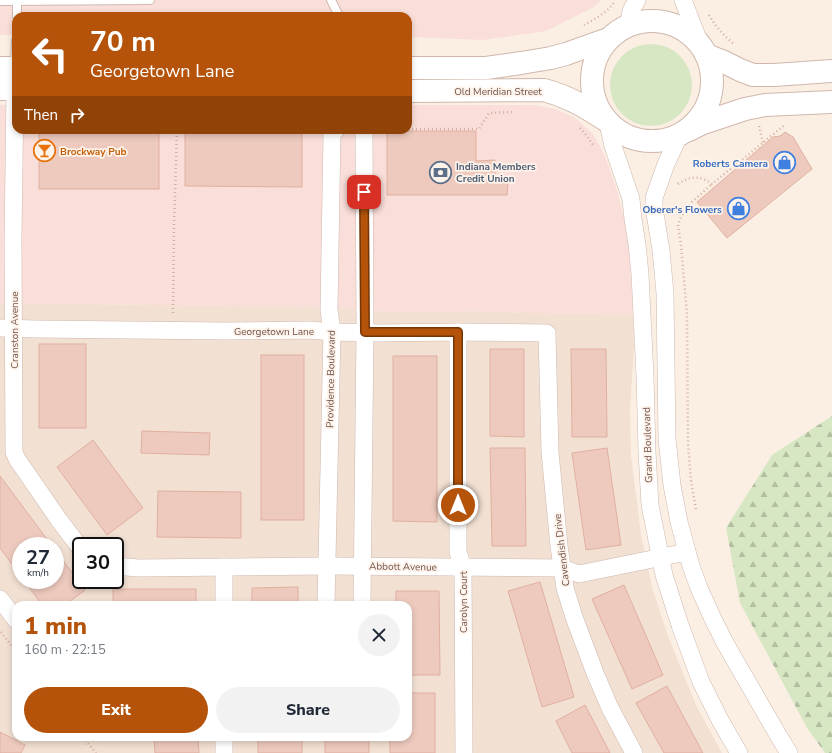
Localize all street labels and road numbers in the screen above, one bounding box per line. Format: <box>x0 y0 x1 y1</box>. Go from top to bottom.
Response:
street label: Old Meridian Street <box>454 85 542 99</box>
street label: Cranston Avenue <box>8 291 22 369</box>
street label: Georgetown Lane <box>234 325 314 339</box>
street label: Providence Boulevard <box>323 330 339 428</box>
street label: Grand Boulevard <box>640 407 656 483</box>
street label: Cavendish Drive <box>551 513 573 587</box>
street label: Abbott Avenue <box>369 559 437 575</box>
street label: Carolyn Court <box>457 570 471 633</box>

